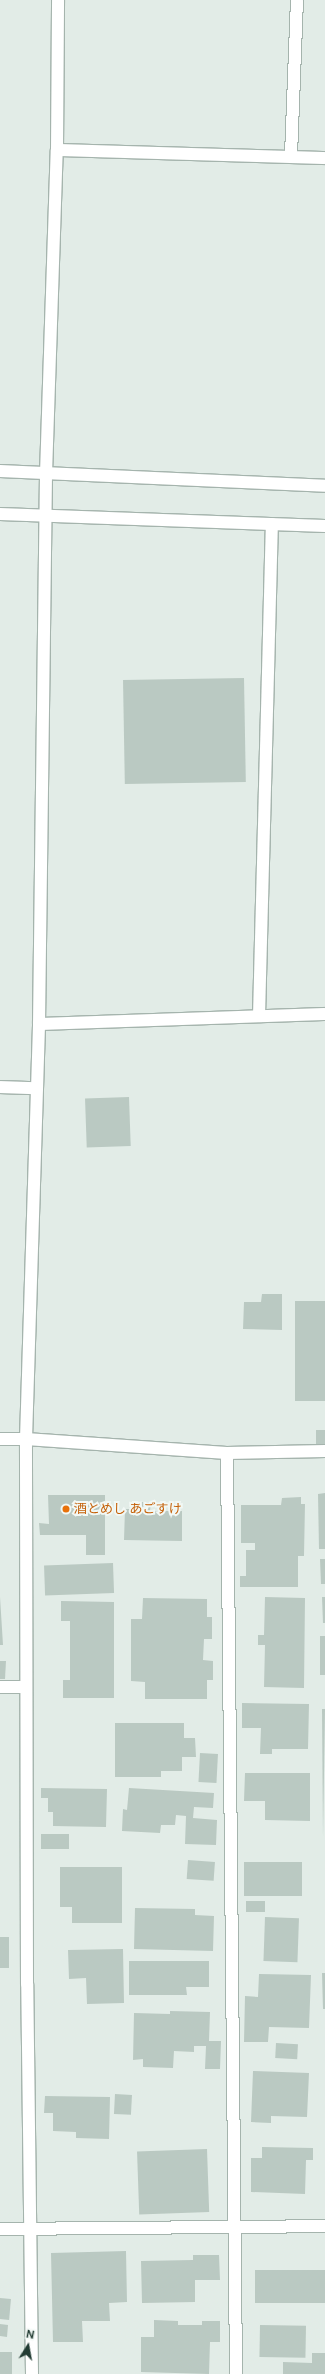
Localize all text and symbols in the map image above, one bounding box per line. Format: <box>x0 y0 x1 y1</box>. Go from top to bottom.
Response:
place label: 酒とめし あごすけ <box>74 1501 181 1517</box>
marker: 酒とめし あごすけ <box>61 1504 71 1514</box>
north arrow <box>8 2326 48 2366</box>
text: N <box>25 2327 36 2342</box>

